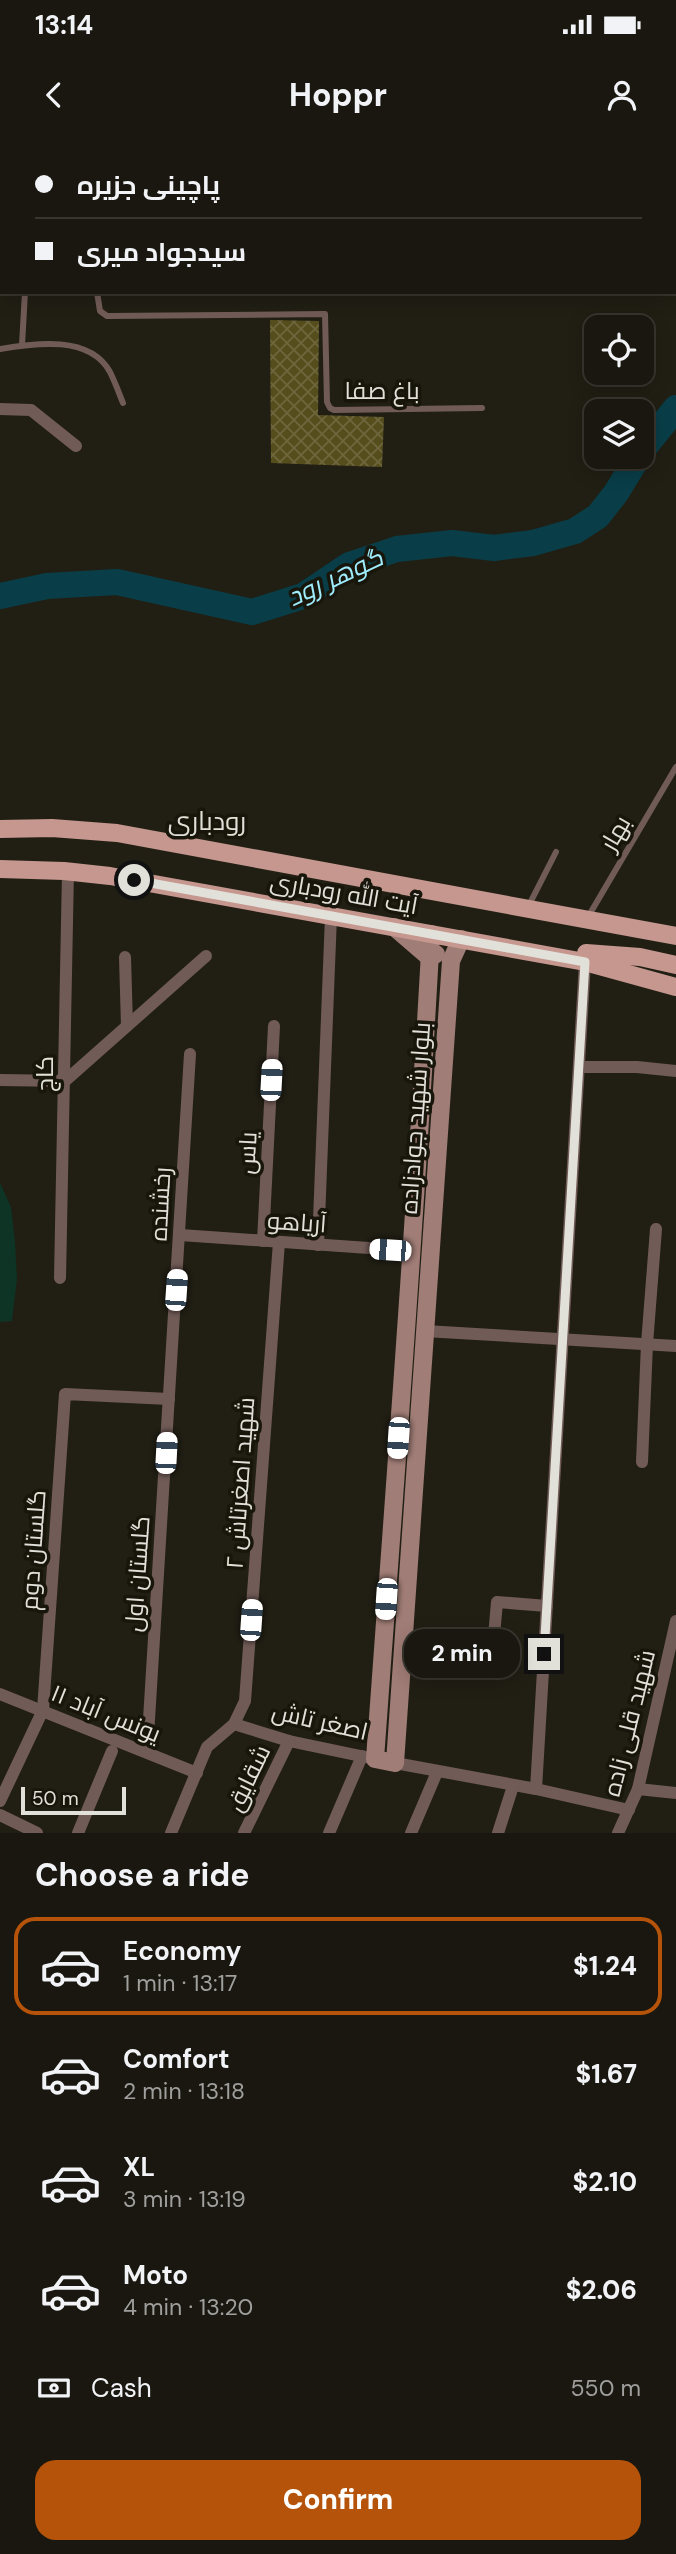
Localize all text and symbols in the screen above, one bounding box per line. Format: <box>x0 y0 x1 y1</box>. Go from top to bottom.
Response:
text: 13:14 <box>35 8 93 42</box>
text: Hoppr <box>289 74 387 116</box>
icon: back <box>35 76 73 114</box>
icon: person <box>603 76 641 114</box>
text: پاچینی جزیره <box>77 168 220 202</box>
text: سیدجواد میری <box>77 235 246 269</box>
map controls <box>584 315 654 469</box>
button: locate <box>584 315 654 385</box>
street label: باغ صفا <box>344 375 420 407</box>
button: layers <box>584 399 654 469</box>
water label: گوهر رود <box>282 540 389 614</box>
district label: رودباری <box>168 804 246 838</box>
street label: بهار <box>592 810 637 858</box>
route start <box>118 864 150 896</box>
street label: آیت الله رودباری <box>268 865 421 921</box>
street label: بلوار شهید جوادزاده <box>393 1021 437 1215</box>
street label: کاج <box>29 1056 61 1092</box>
car <box>260 1058 283 1102</box>
street label: یاس <box>230 1130 264 1175</box>
street label: رخشنده <box>143 1166 177 1242</box>
street label: آریاهو <box>266 1204 328 1240</box>
car <box>369 1238 412 1262</box>
car <box>165 1268 188 1312</box>
street label: شهید اصغرتاش ۲ <box>219 1396 261 1570</box>
car <box>387 1416 410 1460</box>
car <box>155 1431 178 1475</box>
street label: گلستان دوم <box>13 1489 54 1611</box>
street label: گلستان اول <box>117 1515 157 1633</box>
car <box>375 1577 398 1621</box>
car <box>240 1598 263 1642</box>
callout: 2 min <box>404 1630 520 1678</box>
text: 2 min <box>431 1638 493 1668</box>
route end <box>528 1638 560 1670</box>
street label: شهید قلی زاده <box>596 1647 662 1799</box>
street label: یونس آباد ۱۱ <box>47 1677 166 1749</box>
street label: اصغر تاش <box>269 1695 371 1747</box>
street label: شقایق <box>219 1740 277 1816</box>
scale bar <box>21 1784 126 1816</box>
text: 50 m <box>32 1786 79 1811</box>
text: Choose a ride <box>35 1854 250 1896</box>
text: Economy <box>123 1934 241 1968</box>
icon: car <box>39 1935 102 1998</box>
text: $1.24 <box>573 1949 637 1983</box>
text: 1 min · 13:17 <box>123 1968 237 1998</box>
text: Comfort <box>123 2042 229 2076</box>
icon: car <box>39 2043 102 2106</box>
text: $1.67 <box>575 2057 637 2091</box>
text: 2 min · 13:18 <box>123 2076 245 2106</box>
text: XL <box>123 2150 155 2184</box>
icon: car <box>39 2151 102 2214</box>
text: $2.10 <box>572 2165 637 2199</box>
text: 3 min · 13:19 <box>123 2184 246 2214</box>
text: Moto <box>123 2258 188 2292</box>
icon: car <box>39 2259 102 2322</box>
text: $2.06 <box>566 2273 637 2307</box>
text: 4 min · 13:20 <box>123 2292 253 2322</box>
icon: cash <box>35 2369 73 2407</box>
text: Cash <box>91 2371 152 2405</box>
text: 550 m <box>571 2373 641 2403</box>
button: Confirm <box>35 2460 641 2540</box>

